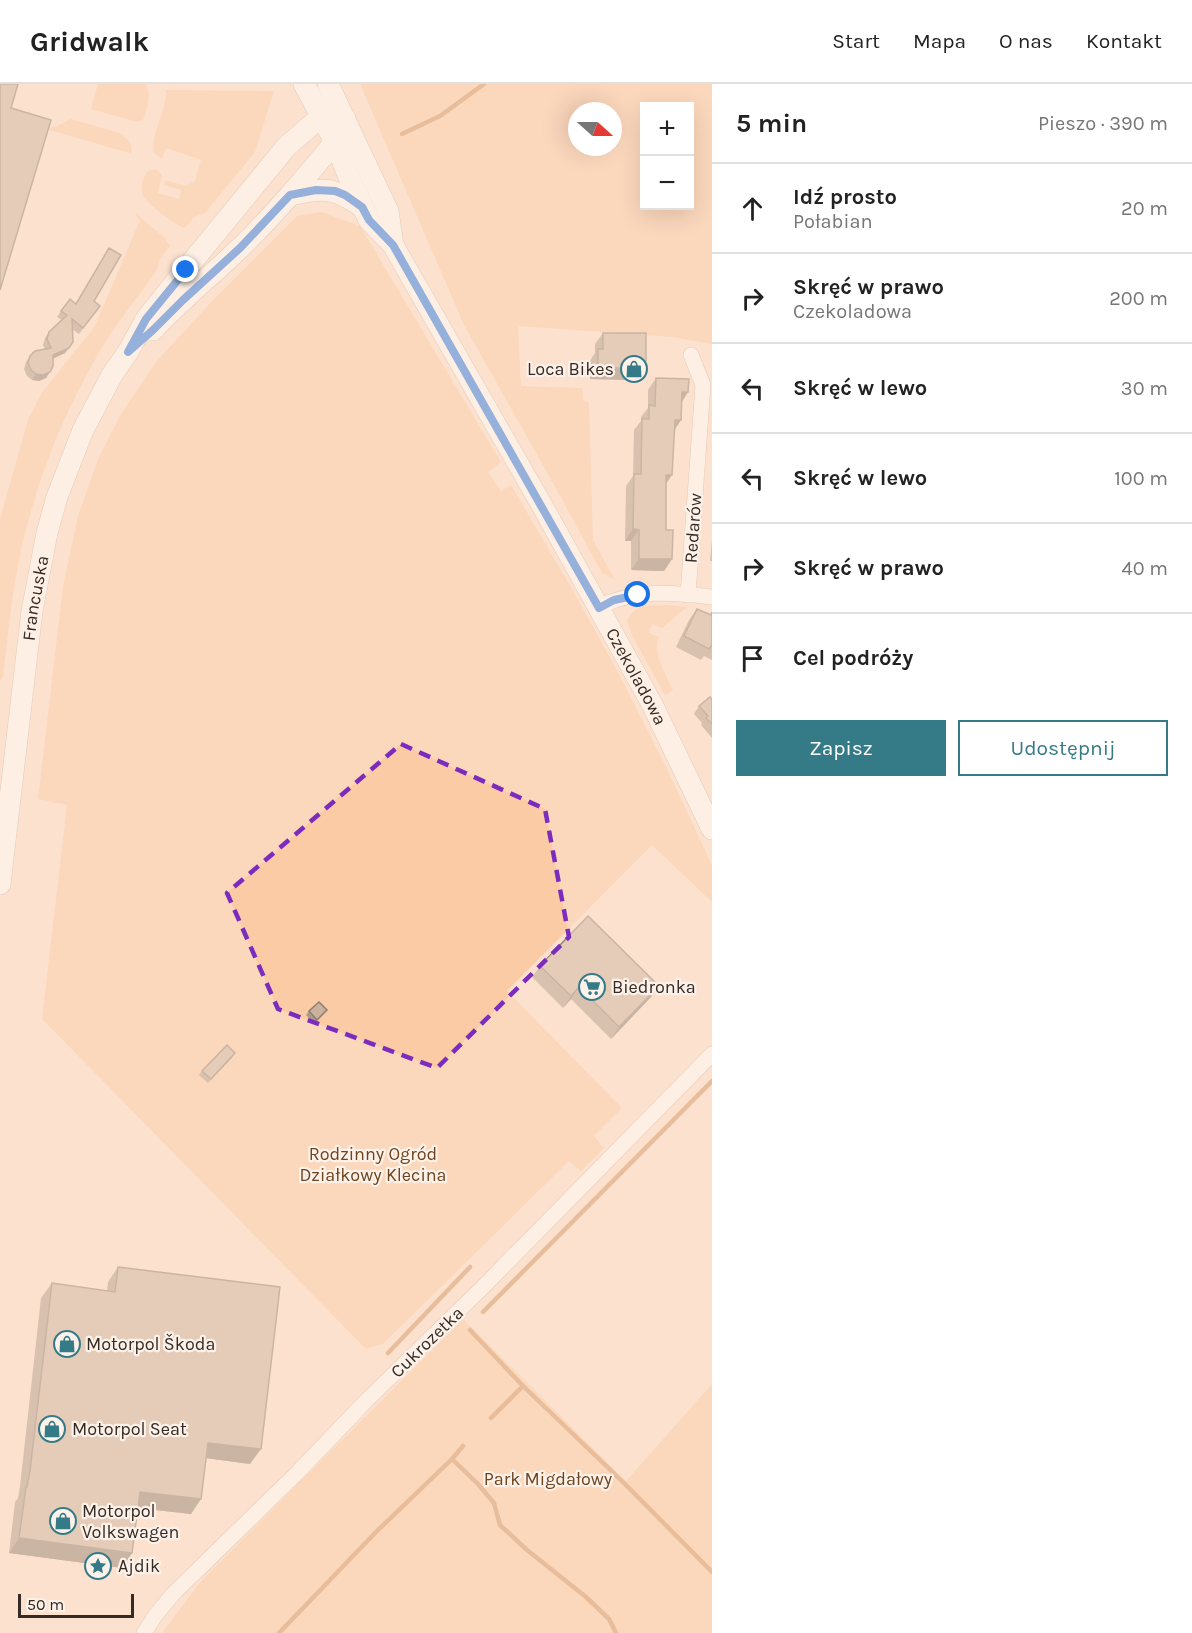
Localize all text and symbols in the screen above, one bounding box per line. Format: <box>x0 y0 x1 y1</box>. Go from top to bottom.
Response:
text: Gridwalk <box>30 25 149 58</box>
text: Start <box>832 29 880 53</box>
text: Mapa <box>913 29 966 53</box>
text: O nas <box>999 29 1053 53</box>
text: Kontakt <box>1086 29 1162 53</box>
north arrow <box>568 102 622 156</box>
map controls <box>640 102 694 210</box>
button: + <box>640 102 694 156</box>
text: 5 min <box>736 108 807 139</box>
text: Pieszo · 390 m <box>1038 112 1168 135</box>
button: − <box>640 156 694 210</box>
text: Idź prosto <box>793 184 897 210</box>
icon: ahead <box>736 192 769 225</box>
text: 20 m <box>1121 197 1168 220</box>
text: Połabian <box>793 210 873 233</box>
route end <box>172 256 198 282</box>
text: Skręć w prawo <box>793 274 944 300</box>
icon: right <box>736 282 769 315</box>
text: 200 m <box>1109 287 1168 310</box>
text: Czekoladowa <box>793 300 912 323</box>
shop icon: Loca Bikes <box>619 354 649 384</box>
place label: Loca Bikes <box>527 358 614 380</box>
icon: left <box>736 372 769 405</box>
text: Skręć w lewo <box>793 375 927 401</box>
text: 30 m <box>1121 377 1168 400</box>
icon: left <box>736 462 769 495</box>
text: Skręć w lewo <box>793 465 927 491</box>
text: 100 m <box>1114 467 1168 490</box>
street label: Redarów <box>680 492 706 564</box>
icon: right <box>736 552 769 585</box>
street label: Francuska <box>18 554 53 642</box>
text: Skręć w prawo <box>793 555 944 581</box>
text: 40 m <box>1122 557 1168 580</box>
route start <box>624 581 650 607</box>
street label: Czekoladowa <box>601 624 671 729</box>
icon: arrive <box>736 642 769 675</box>
text: Cel podróży <box>793 645 913 671</box>
button: Zapisz <box>736 720 946 776</box>
button: Udostępnij <box>958 720 1168 776</box>
supermarket icon: Biedronka <box>577 972 607 1002</box>
place label: Biedronka <box>612 976 696 998</box>
park label: Rodzinny Ogród Działkowy Klecina <box>299 1143 447 1186</box>
street label: Cukrozetka <box>386 1302 468 1382</box>
shop icon: Motorpol Škoda <box>52 1329 82 1359</box>
place label: Motorpol Škoda <box>86 1333 215 1355</box>
shop icon: Motorpol Seat <box>37 1414 67 1444</box>
place label: Motorpol Seat <box>72 1418 187 1440</box>
park label: Park Migdałowy <box>484 1468 613 1490</box>
place label: Motorpol Volkswagen <box>82 1500 179 1543</box>
shop icon: Motorpol Volkswagen <box>48 1506 78 1536</box>
place icon: Ajdik <box>83 1551 113 1581</box>
place label: Ajdik <box>118 1555 160 1577</box>
scale bar <box>18 1591 134 1618</box>
text: 50 m <box>27 1595 64 1614</box>

